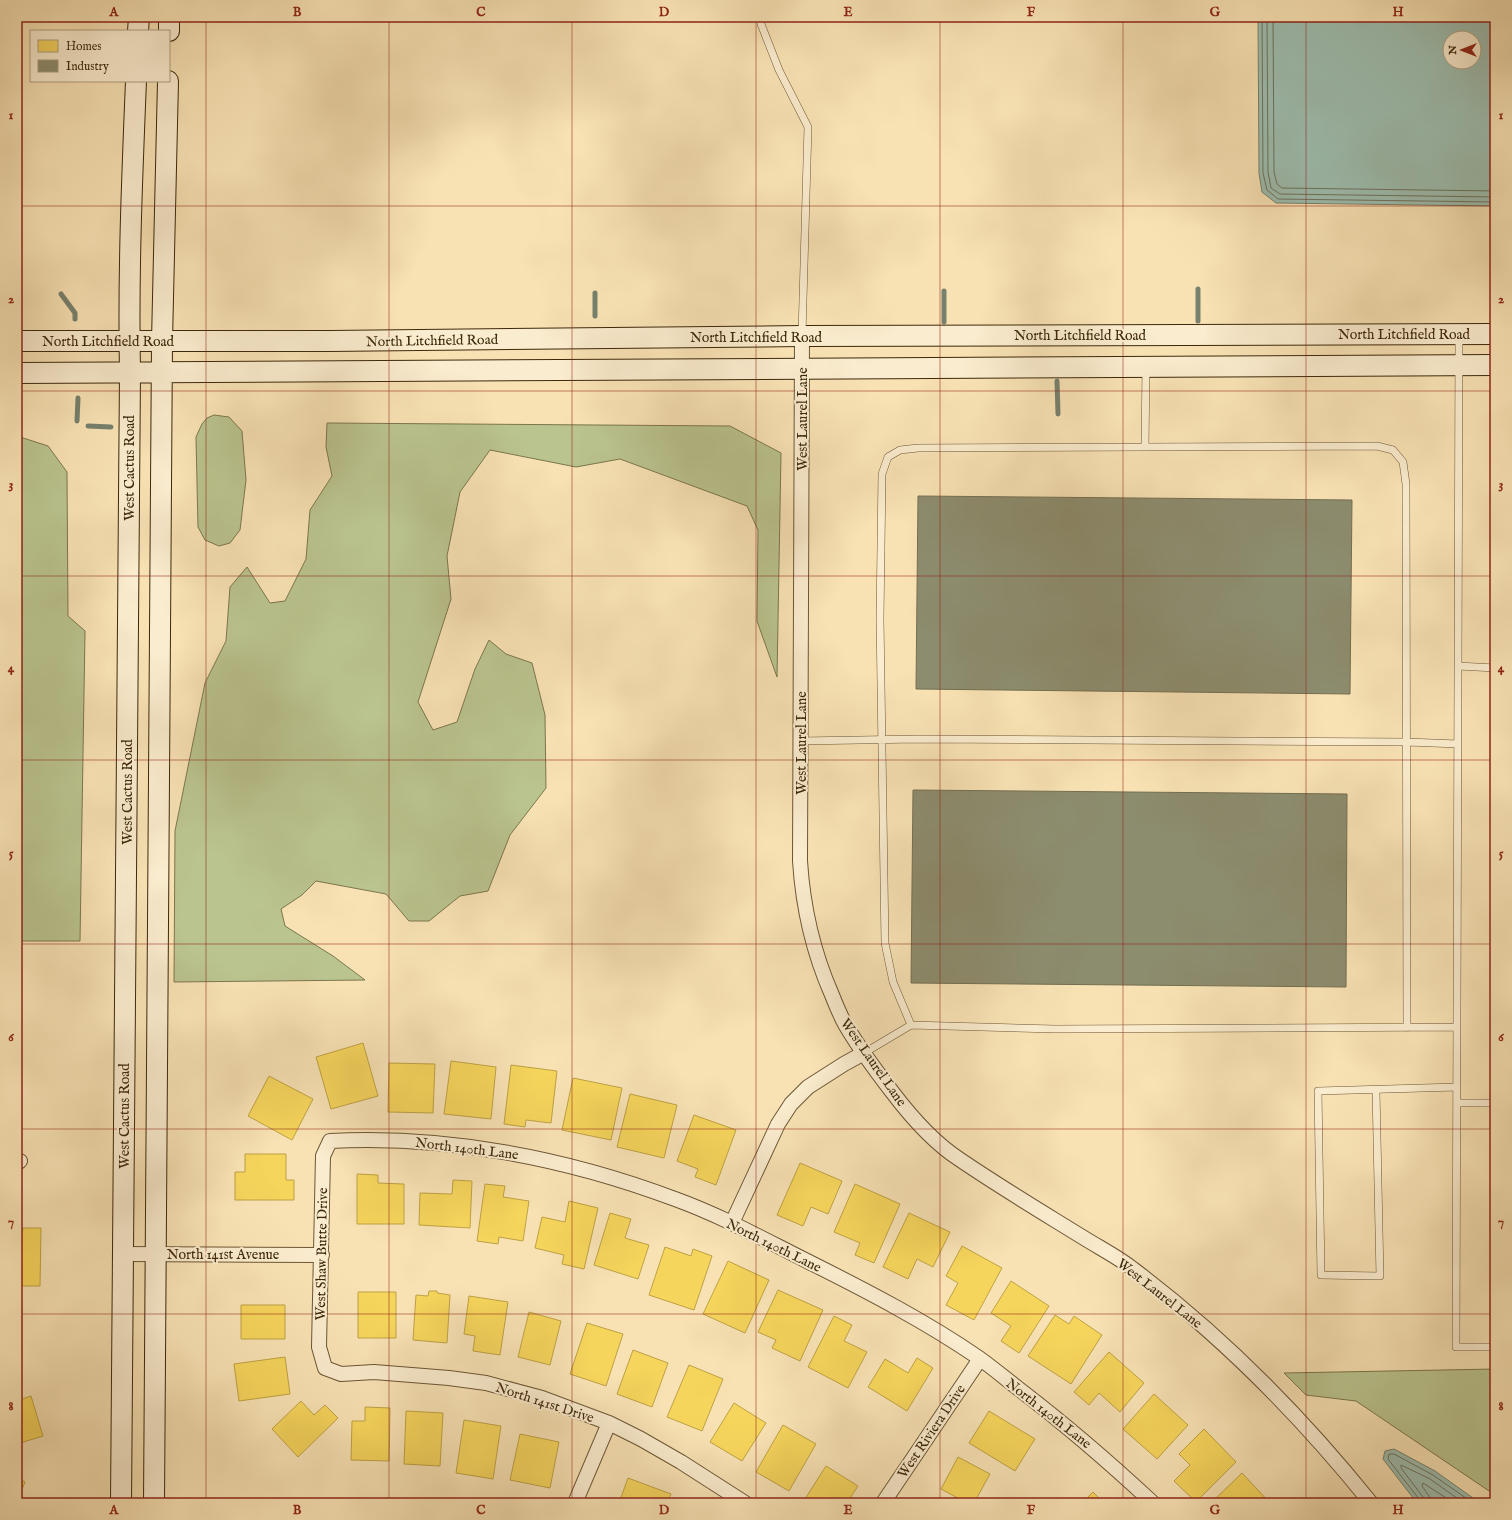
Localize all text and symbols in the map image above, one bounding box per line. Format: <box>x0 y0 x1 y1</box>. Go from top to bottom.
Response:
text: A <box>109 4 120 21</box>
text: B <box>293 4 302 21</box>
text: C <box>476 4 486 21</box>
text: D <box>659 4 670 21</box>
text: E <box>843 4 853 21</box>
text: F <box>1027 4 1036 21</box>
text: G <box>1210 4 1221 21</box>
text: H <box>1392 4 1404 21</box>
legend <box>30 30 170 82</box>
north arrow <box>1442 30 1482 70</box>
text: Homes <box>66 39 102 54</box>
text: N <box>1446 45 1460 56</box>
text: Industry <box>66 59 109 74</box>
text: 1 <box>9 107 14 124</box>
text: 1 <box>1499 107 1504 124</box>
text: 2 <box>8 291 14 308</box>
text: 2 <box>1498 291 1504 308</box>
street label: North Litchfield Road <box>1338 326 1471 344</box>
street label: North Litchfield Road <box>1014 327 1147 345</box>
street label: North Litchfield Road <box>690 329 823 347</box>
street label: North Litchfield Road <box>366 331 499 351</box>
street label: North Litchfield Road <box>42 333 175 351</box>
street label: West Laurel Lane <box>794 367 812 471</box>
street label: West Cactus Road <box>121 415 139 521</box>
text: 3 <box>9 476 14 493</box>
text: 3 <box>1499 476 1504 493</box>
text: 4 <box>8 660 15 677</box>
text: 4 <box>1498 660 1505 677</box>
street label: West Laurel Lane <box>793 691 811 795</box>
street label: West Cactus Road <box>119 739 137 845</box>
text: 5 <box>9 845 14 862</box>
text: 5 <box>1499 845 1504 862</box>
street label: West Laurel Lane <box>836 1015 911 1111</box>
text: 6 <box>8 1029 14 1046</box>
text: 6 <box>1498 1029 1504 1046</box>
street label: West Cactus Road <box>116 1063 134 1169</box>
street label: North 140th Lane <box>414 1134 520 1164</box>
street label: West Shaw Butte Drive <box>312 1187 332 1321</box>
text: 7 <box>8 1214 14 1231</box>
text: 7 <box>1498 1214 1504 1231</box>
street label: North 140th Lane <box>723 1215 825 1277</box>
street label: North 141st Avenue <box>167 1246 280 1264</box>
street label: West Laurel Lane <box>1113 1255 1206 1333</box>
street label: North 140th Lane <box>1002 1375 1095 1453</box>
street label: North 141st Drive <box>493 1379 597 1428</box>
street label: West Riviera Drive <box>894 1381 970 1482</box>
text: 8 <box>8 1398 14 1415</box>
text: 8 <box>1498 1398 1504 1415</box>
text: A <box>109 1502 120 1519</box>
text: B <box>293 1502 302 1519</box>
text: C <box>476 1502 486 1519</box>
text: D <box>659 1502 670 1519</box>
text: E <box>843 1502 853 1519</box>
text: F <box>1027 1502 1036 1519</box>
text: G <box>1210 1502 1221 1519</box>
text: H <box>1392 1502 1404 1519</box>

